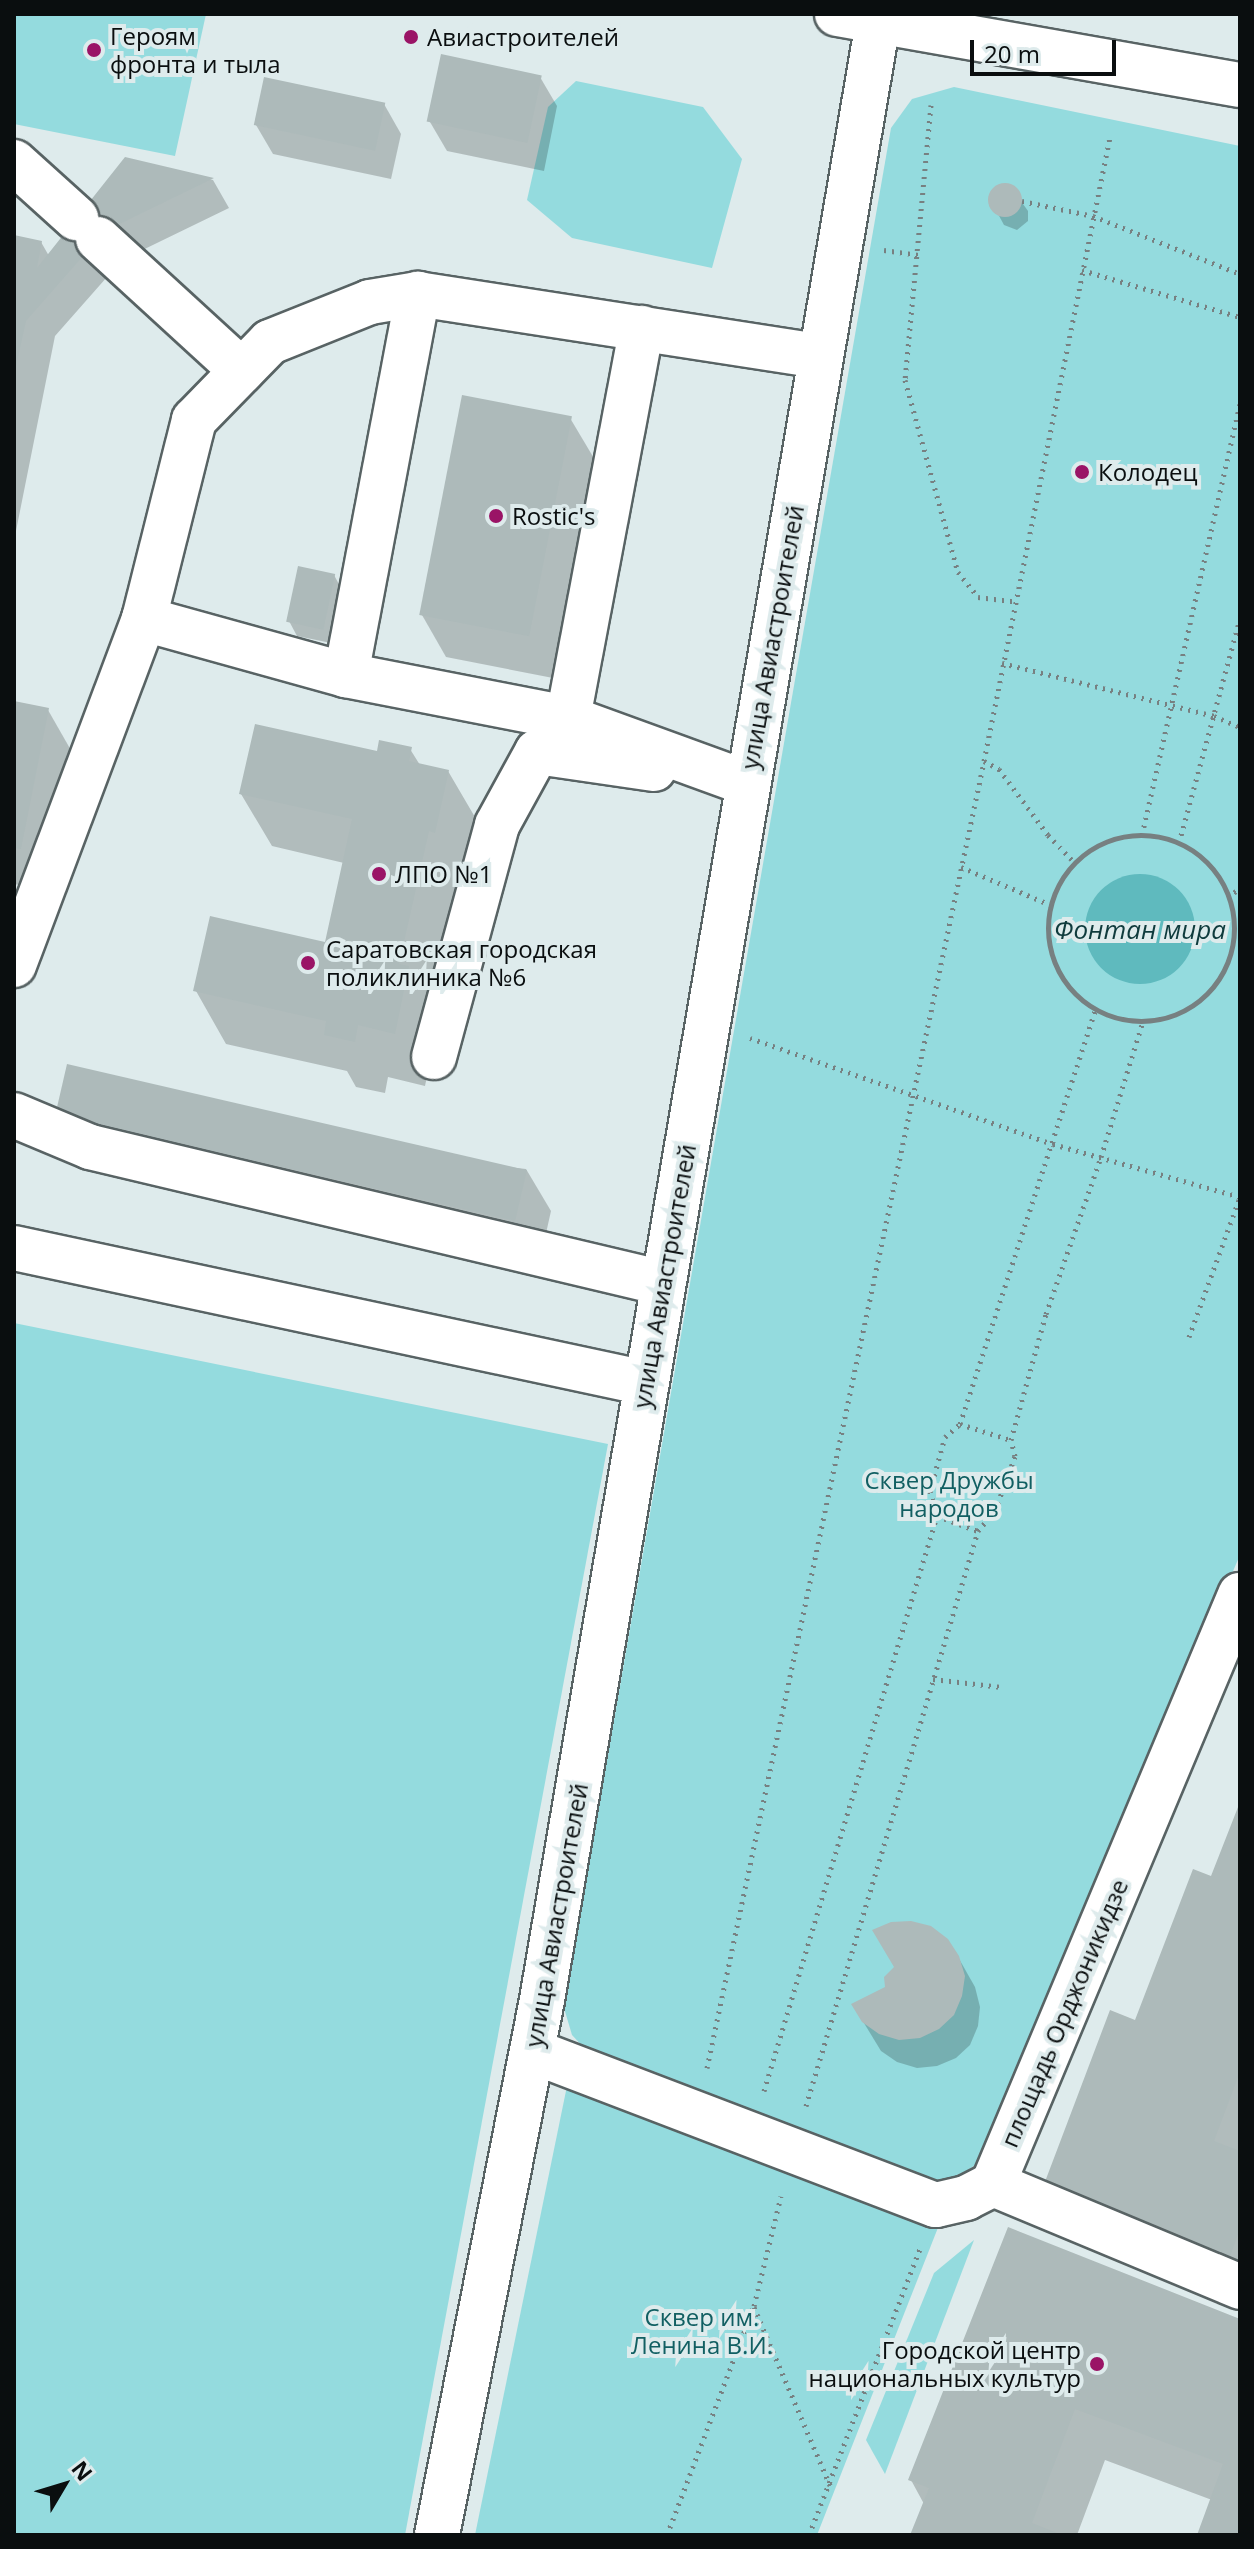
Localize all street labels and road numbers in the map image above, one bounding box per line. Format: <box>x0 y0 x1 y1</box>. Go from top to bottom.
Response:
street label: улица Авиастроителей <box>735 503 809 771</box>
street label: улица Авиастроителей <box>627 1142 701 1410</box>
street label: улица Авиастроителей <box>519 1781 593 2049</box>
street label: площадь Орджоникидзе <box>994 1875 1134 2151</box>

